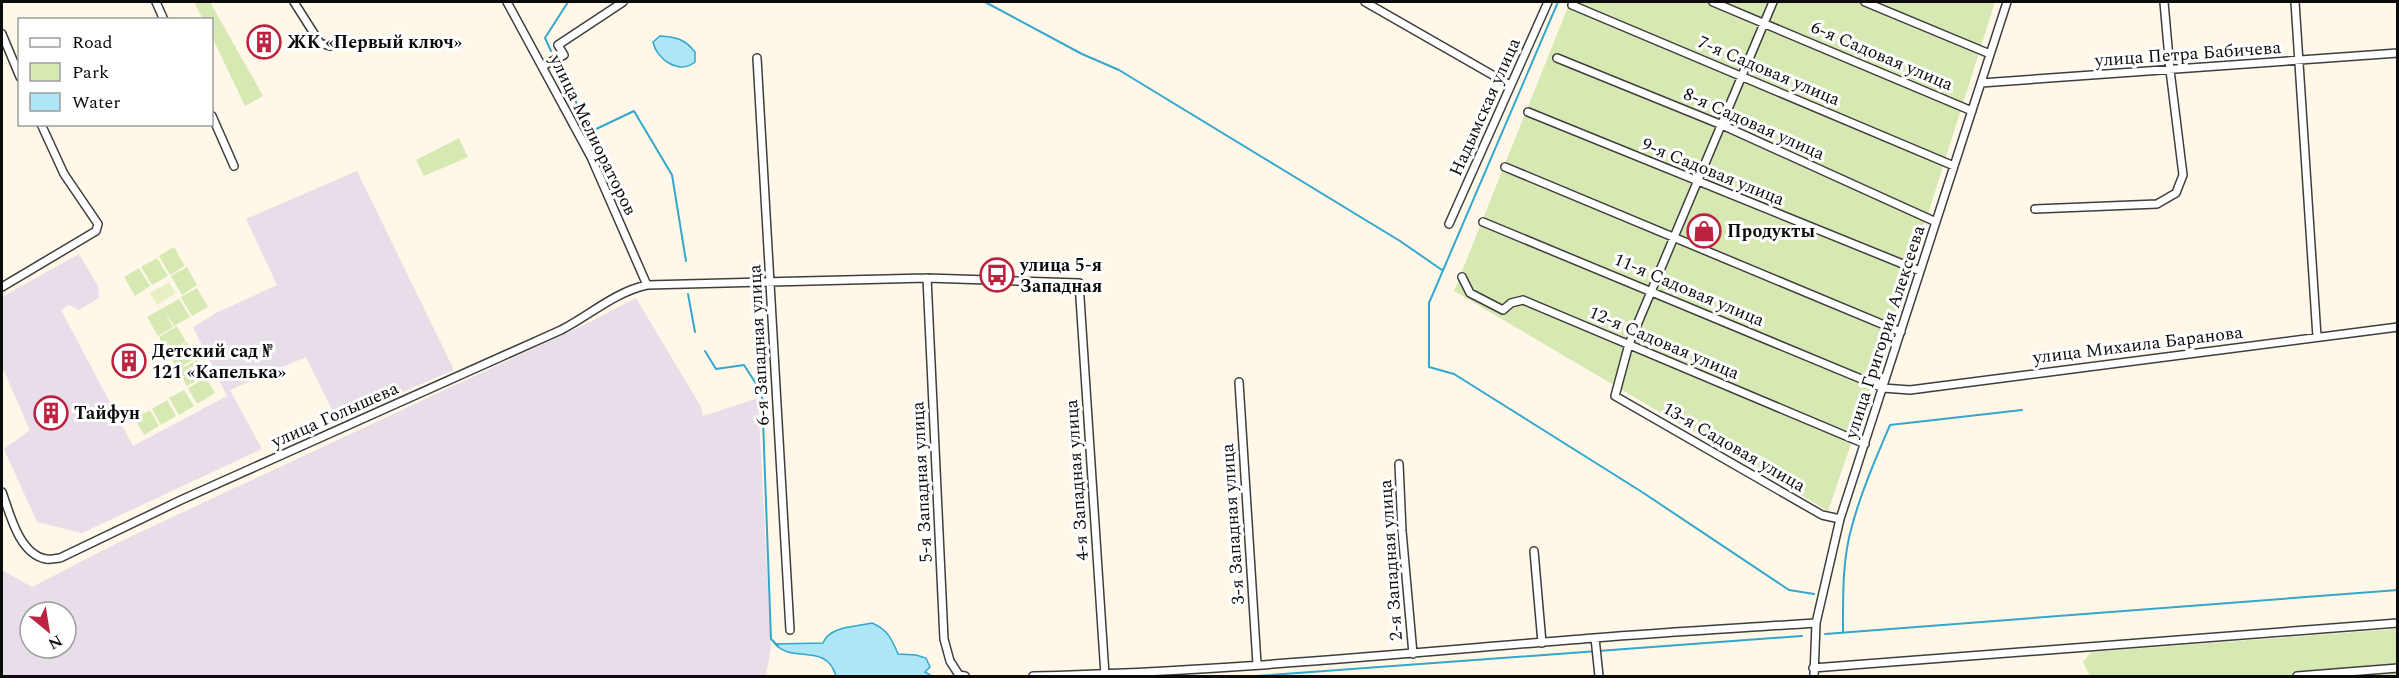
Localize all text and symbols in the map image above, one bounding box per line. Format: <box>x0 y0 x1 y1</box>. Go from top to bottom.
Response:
street label: 6-я Садовая улица <box>1807 14 1957 98</box>
legend <box>18 18 213 126</box>
building icon: ЖК «Первый ключ» <box>246 24 282 60</box>
text: Road <box>72 29 113 56</box>
place label: ЖК «Первый ключ» <box>287 29 462 56</box>
street label: 7-я Садовая улица <box>1694 29 1844 113</box>
street label: Надымская улица <box>1442 33 1528 180</box>
street label: улица Петра Бабичева <box>2093 34 2282 74</box>
street label: улица Мелиораторов <box>542 49 644 220</box>
text: Park <box>72 59 109 86</box>
street label: 8-я Садовая улица <box>1679 81 1829 167</box>
text: Water <box>72 89 120 116</box>
street label: 9-я Садовая улица <box>1637 131 1789 213</box>
shop icon: Продукты <box>1686 213 1722 249</box>
place label: Продукты <box>1727 218 1815 245</box>
street label: улица Григория Алексеева <box>1837 222 1932 443</box>
street label: 11-я Садовая улица <box>1610 246 1769 334</box>
place label: улица 5-я Западная <box>1019 252 1103 300</box>
bus stop icon: улица 5-я Западная <box>979 257 1015 293</box>
street label: 6-я Западная улица <box>741 264 777 426</box>
street label: 12-я Садовая улица <box>1585 299 1744 387</box>
street label: улица Михаила Баранова <box>2030 319 2245 371</box>
place label: Детский сад № 121 «Капелька» <box>152 338 286 386</box>
building icon: Детский сад № 121 «Капелька» <box>111 343 147 379</box>
street label: улица Голышева <box>266 375 403 456</box>
building icon: Тайфун <box>33 395 69 431</box>
street label: 13-я Садовая улица <box>1657 395 1811 499</box>
street label: 4-я Западная улица <box>1058 398 1096 561</box>
place label: Тайфун <box>74 400 140 427</box>
street label: 5-я Западная улица <box>904 401 940 563</box>
street label: 3-я Западная улица <box>1214 442 1252 605</box>
street label: 2-я Западная улица <box>1372 478 1410 641</box>
north arrow <box>18 600 78 660</box>
text: N <box>43 628 67 656</box>

